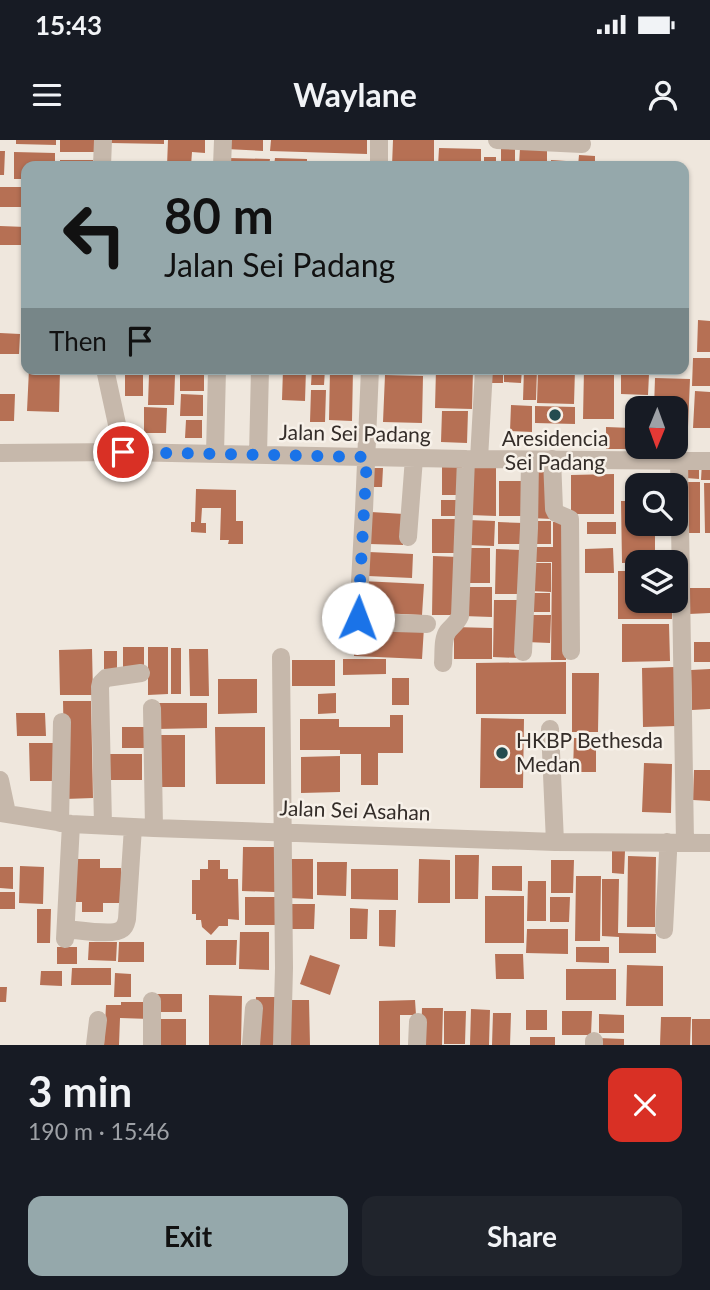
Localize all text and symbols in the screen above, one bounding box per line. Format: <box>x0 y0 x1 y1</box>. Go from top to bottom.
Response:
text: 15:43 <box>35 9 102 41</box>
text: Waylane <box>293 75 417 114</box>
icon: menu <box>28 76 66 114</box>
icon: person <box>644 76 682 114</box>
text: 80 m <box>164 186 274 244</box>
icon: left <box>49 189 140 280</box>
text: Jalan Sei Padang <box>164 245 395 284</box>
icon: arrive <box>121 322 159 360</box>
text: Then <box>49 325 107 357</box>
north arrow <box>625 396 688 458</box>
map controls <box>625 396 688 613</box>
marker: Aresidencia Sei Padang <box>547 407 563 423</box>
street label: Jalan Sei Padang <box>279 419 431 446</box>
pin <box>93 422 153 482</box>
place label: Aresidencia Sei Padang <box>502 425 608 474</box>
icon: arrive <box>104 433 142 471</box>
button: search <box>625 473 688 536</box>
button: layers <box>625 550 688 613</box>
position arrow <box>321 581 395 655</box>
place label: HKBP Bethesda Medan <box>516 727 663 776</box>
marker: HKBP Bethesda Medan <box>494 745 510 761</box>
street label: Jalan Sei Asahan <box>279 794 431 825</box>
text: 3 min <box>28 1066 132 1116</box>
button: close <box>608 1068 682 1142</box>
text: 190 m · 15:46 <box>28 1117 170 1145</box>
button: Exit <box>28 1196 348 1276</box>
button: Share <box>362 1196 682 1276</box>

